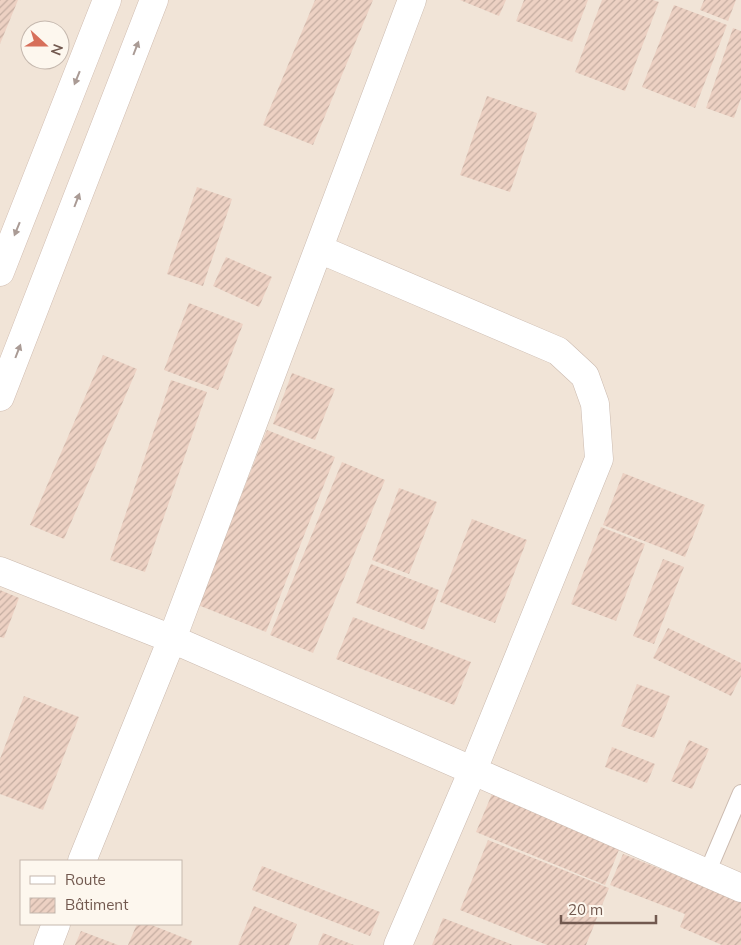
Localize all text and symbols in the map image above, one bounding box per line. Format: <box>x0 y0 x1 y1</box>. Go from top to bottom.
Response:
north arrow <box>20 20 70 70</box>
text: N <box>47 41 67 58</box>
one-way arrow <box>132 41 140 55</box>
one-way arrow <box>72 71 80 85</box>
one-way arrow <box>73 193 81 207</box>
one-way arrow <box>13 222 21 237</box>
one-way arrow <box>14 343 22 358</box>
legend <box>20 860 182 925</box>
text: Route <box>65 870 106 889</box>
scale bar <box>561 892 656 924</box>
text: Bâtiment <box>65 895 128 914</box>
text: 20 m <box>568 900 603 919</box>

